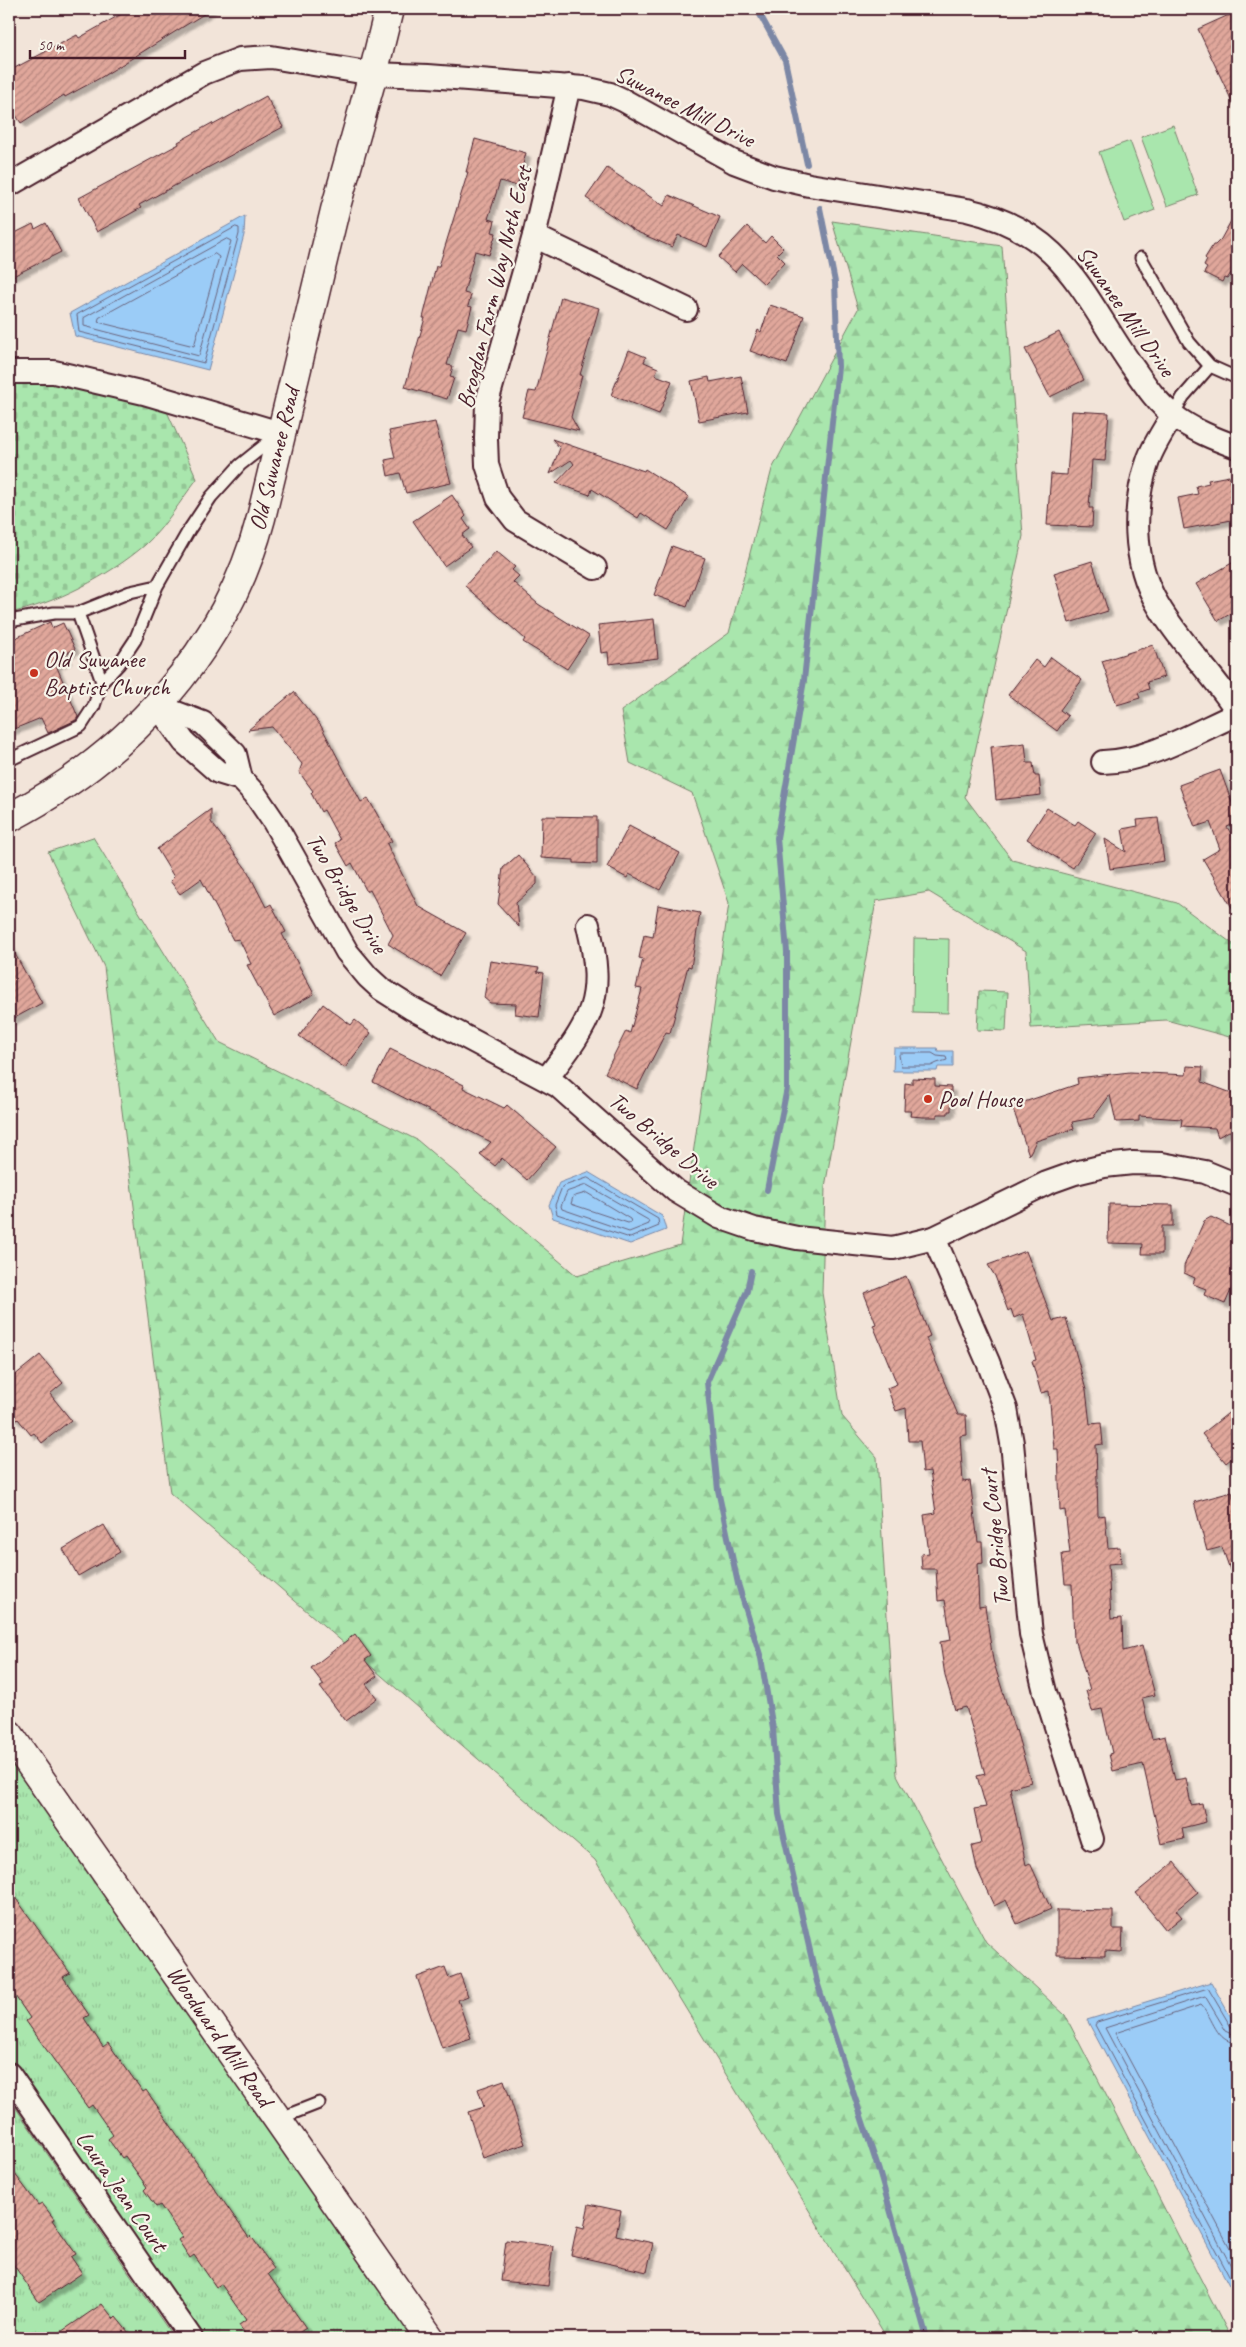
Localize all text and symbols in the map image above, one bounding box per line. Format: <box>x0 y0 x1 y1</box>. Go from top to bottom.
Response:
scale bar <box>30 28 185 60</box>
text: 50 m <box>38 36 65 55</box>
street label: Suwanee Mill Drive <box>610 58 762 155</box>
street label: Brogdan Farm Way Noth East <box>449 161 539 411</box>
street label: Suwanee Mill Drive <box>1070 240 1183 384</box>
street label: Old Suwanee Road <box>242 381 307 534</box>
place label: Old Suwanee Baptist Church <box>44 644 171 702</box>
marker: Old Suwanee Baptist Church <box>28 667 40 679</box>
street label: Two Bridge Drive <box>299 827 396 960</box>
place label: Pool House <box>938 1084 1024 1114</box>
street label: Two Bridge Drive <box>603 1085 727 1196</box>
marker: Pool House <box>922 1093 934 1105</box>
street label: Two Bridge Court <box>973 1465 1017 1608</box>
street label: Woodward Mill Road <box>160 1960 282 2115</box>
street label: Laura Jean Court <box>69 2125 176 2259</box>

